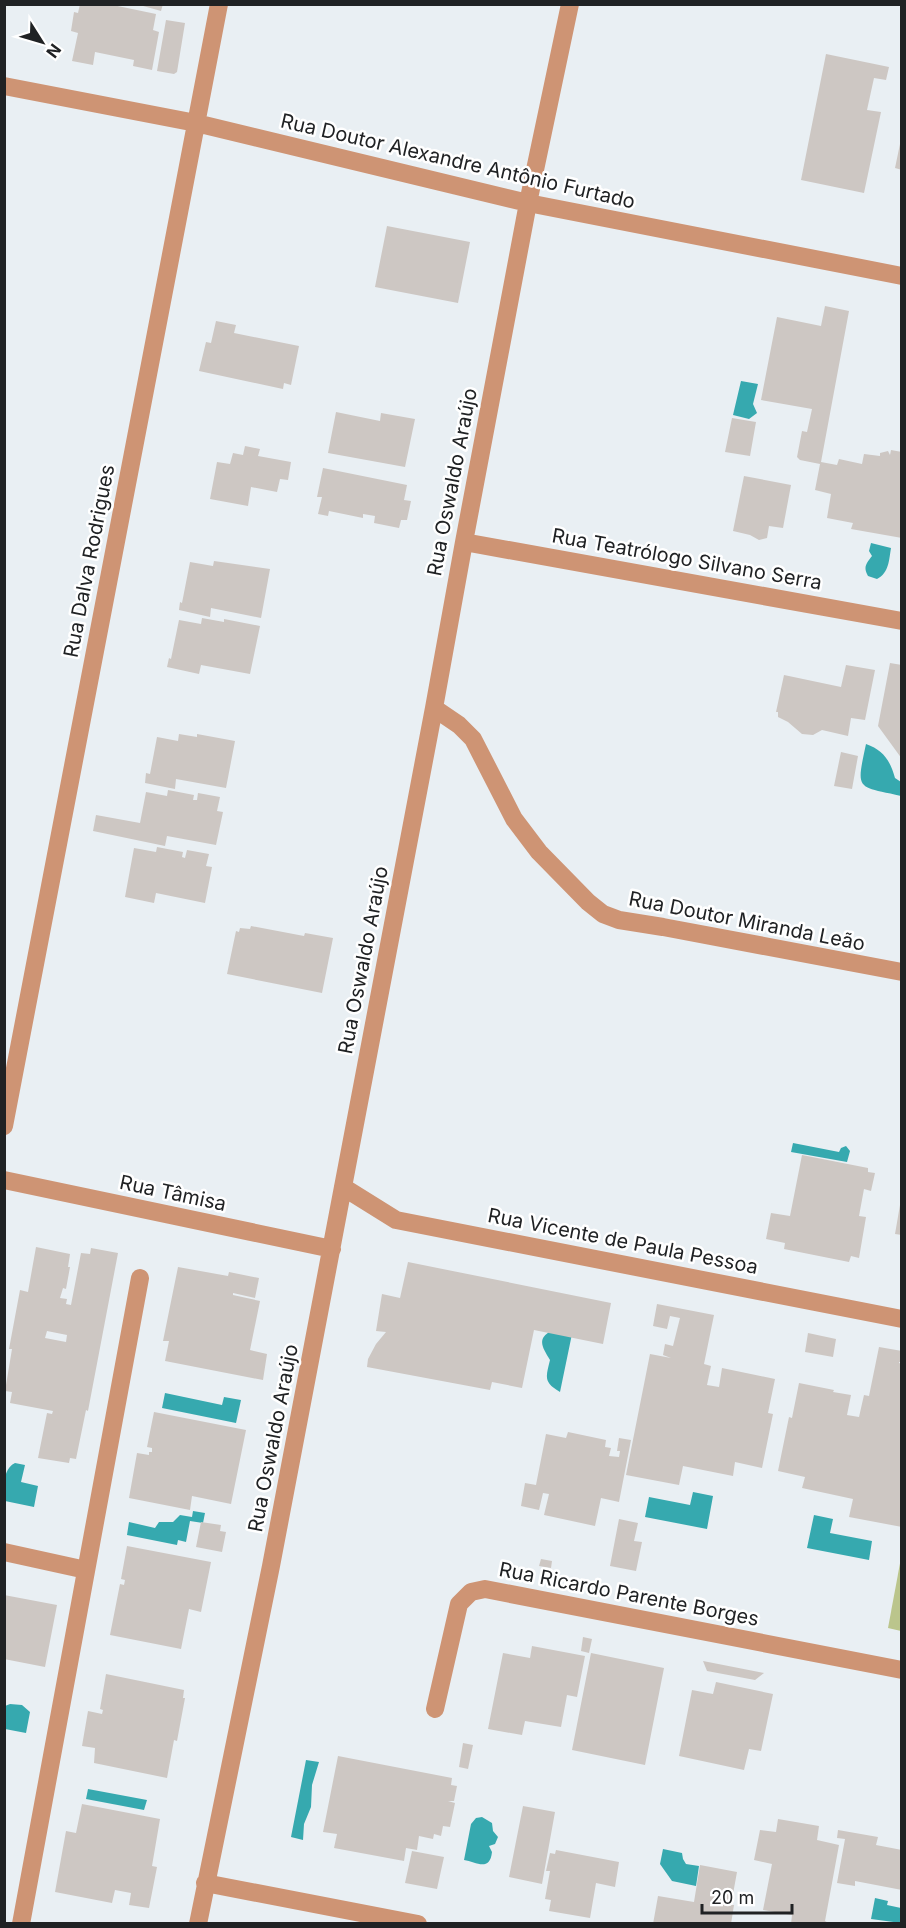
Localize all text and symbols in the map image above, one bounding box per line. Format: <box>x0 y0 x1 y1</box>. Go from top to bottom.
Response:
north arrow <box>12 12 72 72</box>
text: N <box>42 40 66 62</box>
street label: Rua Doutor Alexandre Antônio Furtado <box>278 108 638 214</box>
street label: Rua Oswaldo Araújo <box>422 386 482 578</box>
street label: Rua Dalva Rodrigues <box>59 463 119 659</box>
street label: Rua Teatrólogo Silvano Serra <box>550 523 824 595</box>
street label: Rua Oswaldo Araújo <box>333 864 393 1056</box>
street label: Rua Doutor Miranda Leão <box>627 886 867 956</box>
street label: Rua Tâmisa <box>117 1170 229 1216</box>
street label: Rua Vicente de Paula Pessoa <box>486 1203 760 1279</box>
street label: Rua Oswaldo Araújo <box>243 1342 303 1534</box>
street label: Rua Ricardo Parente Borges <box>497 1557 761 1631</box>
scale bar <box>702 1877 792 1915</box>
text: 20 m <box>711 1887 754 1908</box>

